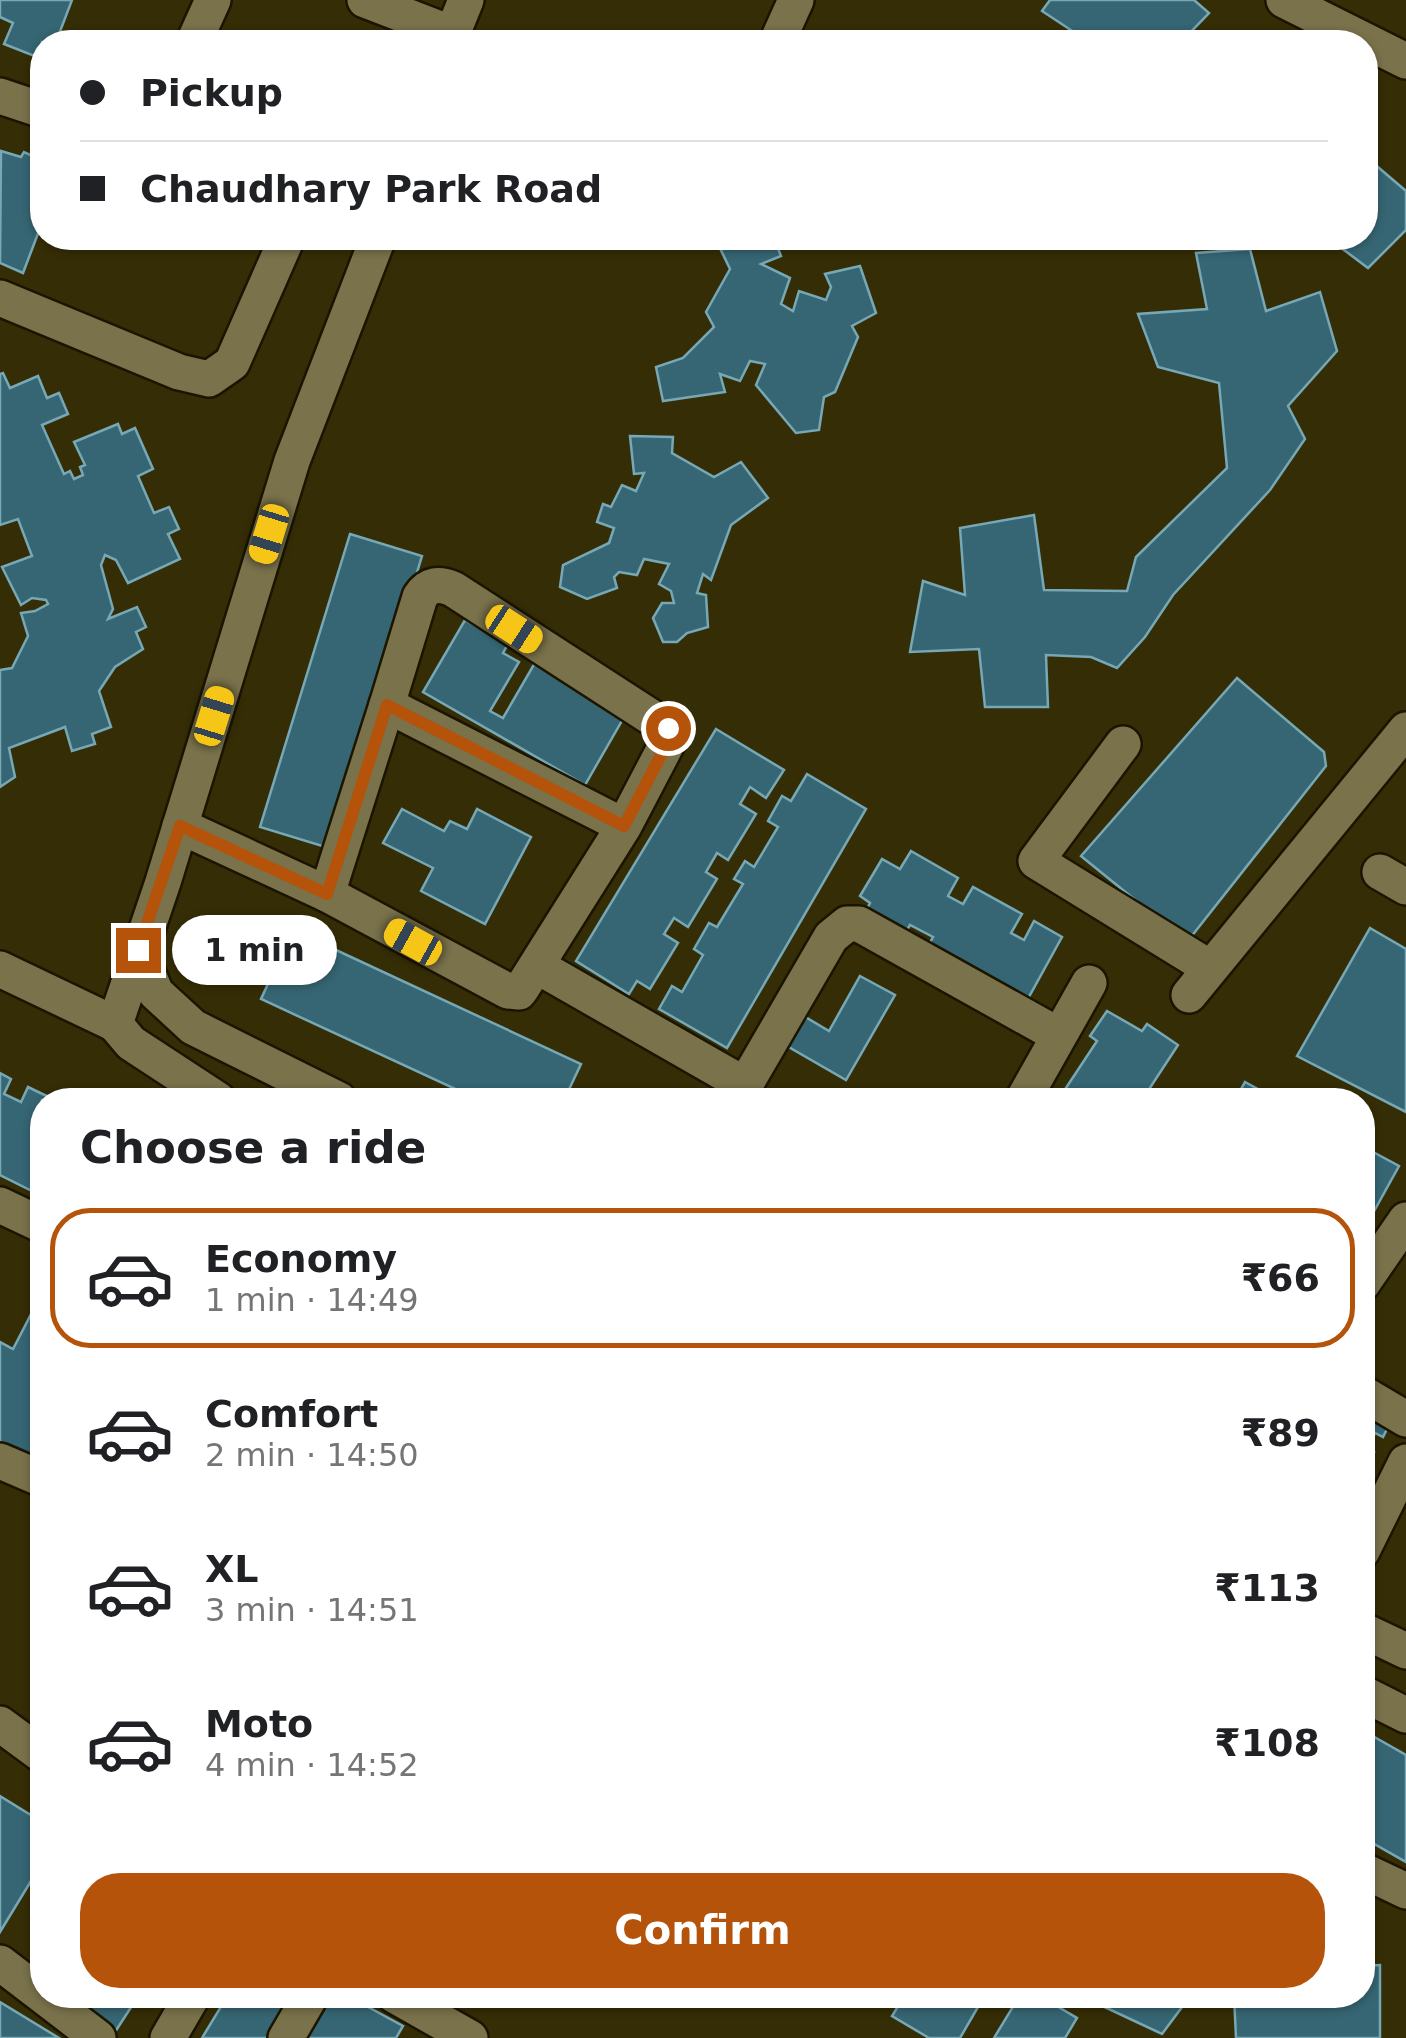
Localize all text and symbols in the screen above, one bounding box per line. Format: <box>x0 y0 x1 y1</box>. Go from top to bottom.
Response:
text: Pickup <box>140 71 283 115</box>
text: Chaudhary Park Road <box>140 167 602 211</box>
car <box>246 501 292 567</box>
car <box>481 600 547 658</box>
car <box>191 683 237 749</box>
route start <box>646 706 691 751</box>
car <box>379 914 447 970</box>
callout: 1 min <box>173 915 338 985</box>
route end <box>116 928 161 973</box>
text: 1 min <box>204 931 305 969</box>
text: Choose a ride <box>80 1121 426 1174</box>
icon: car <box>85 1233 175 1323</box>
text: Economy <box>205 1237 397 1281</box>
text: ₹66 <box>1241 1256 1320 1300</box>
text: 1 min · 14:49 <box>205 1281 419 1319</box>
icon: car <box>85 1388 175 1478</box>
text: Comfort <box>205 1392 378 1436</box>
text: ₹89 <box>1241 1411 1320 1455</box>
text: 2 min · 14:50 <box>205 1436 419 1474</box>
icon: car <box>85 1543 175 1633</box>
text: XL <box>205 1547 259 1591</box>
text: ₹113 <box>1214 1566 1320 1610</box>
text: 3 min · 14:51 <box>205 1591 419 1629</box>
icon: car <box>85 1698 175 1788</box>
text: Moto <box>205 1702 313 1746</box>
text: ₹108 <box>1214 1721 1320 1765</box>
text: 4 min · 14:52 <box>205 1746 419 1784</box>
button: Confirm <box>80 1873 1325 1988</box>

